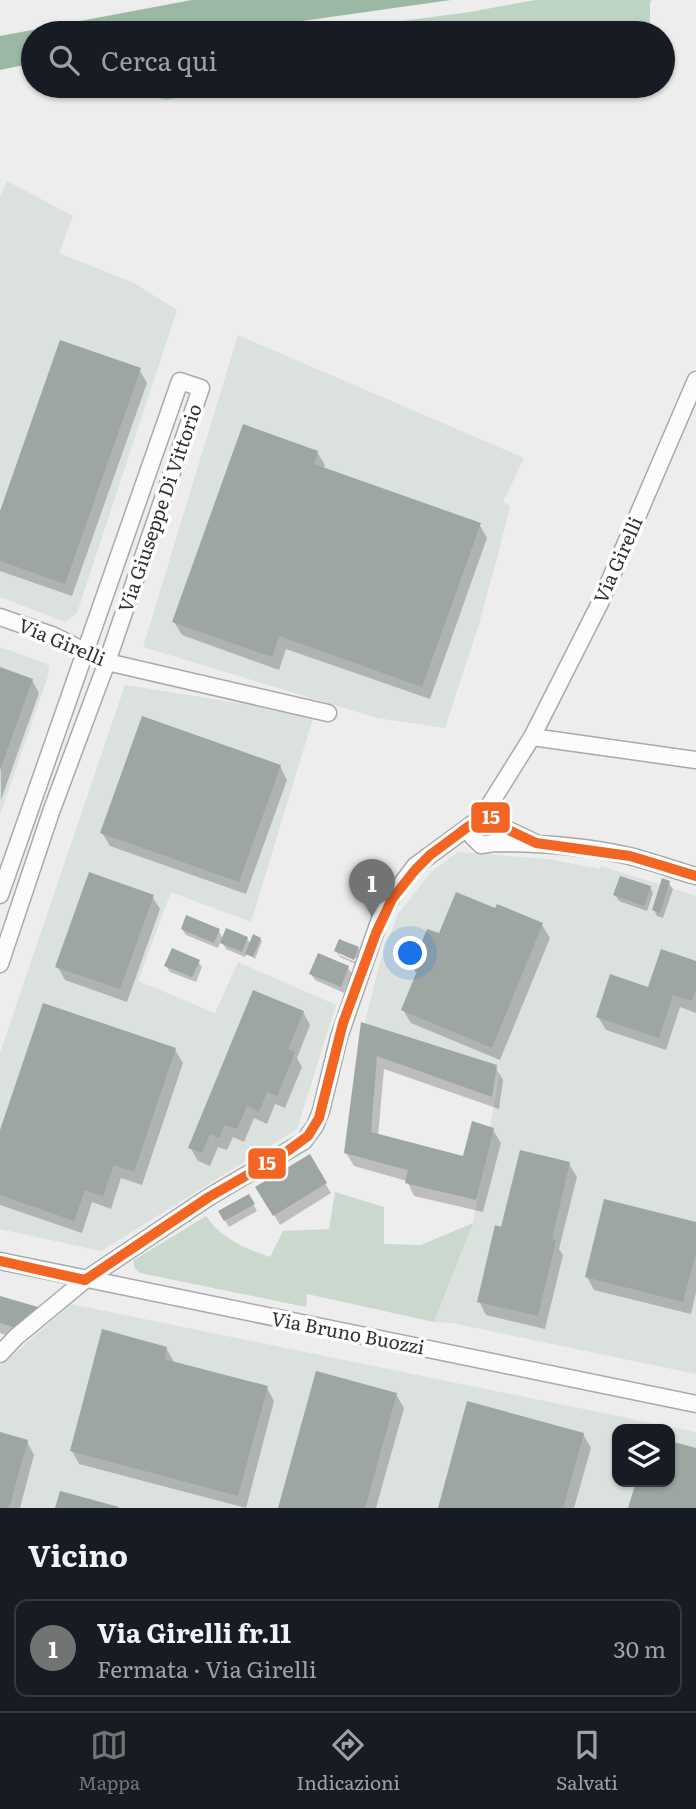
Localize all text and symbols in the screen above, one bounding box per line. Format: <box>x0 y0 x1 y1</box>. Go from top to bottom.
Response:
search box <box>21 21 675 98</box>
text: Cerca qui <box>101 40 217 79</box>
icon: search <box>45 41 83 79</box>
street label: Via Giuseppe Di Vittorio <box>110 400 208 616</box>
street label: Via Girelli <box>586 512 649 607</box>
street label: Via Girelli <box>15 610 110 672</box>
line badge: 15 <box>470 801 511 834</box>
text: 15 <box>482 802 500 830</box>
pin: 1 <box>349 859 395 917</box>
your location <box>393 936 427 970</box>
line badge: 15 <box>247 1147 287 1180</box>
text: 15 <box>258 1148 276 1176</box>
street label: Via Bruno Buozzi <box>269 1303 427 1361</box>
map controls <box>612 1424 675 1487</box>
button: layers <box>612 1424 675 1487</box>
text: Vicino <box>28 1532 128 1576</box>
text: Via Girelli fr.11 <box>97 1612 291 1651</box>
text: 1 <box>48 1631 58 1665</box>
text: 30 m <box>613 1631 666 1665</box>
text: Fermata · Via Girelli <box>97 1651 317 1685</box>
tab: Mappa <box>78 1726 140 1796</box>
tab: Indicazioni <box>297 1726 400 1796</box>
tab: Salvati <box>556 1726 618 1796</box>

